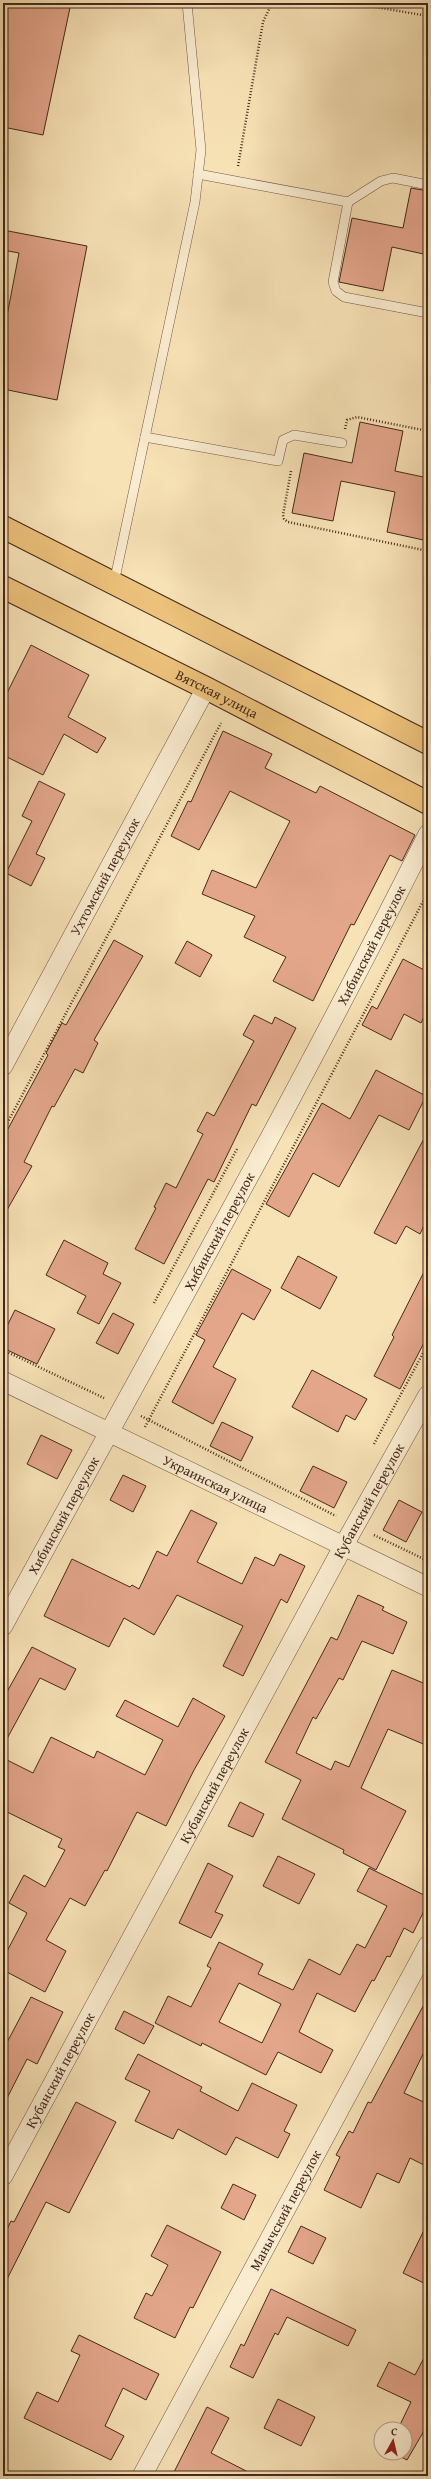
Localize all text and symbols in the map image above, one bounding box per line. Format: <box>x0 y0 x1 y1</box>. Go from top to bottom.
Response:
street label: Вятская улица <box>172 664 262 723</box>
street label: Ухтомский переулок <box>65 814 145 939</box>
street label: Хибинский переулок <box>332 881 411 1008</box>
street label: Хибинский переулок <box>179 1168 260 1294</box>
street label: Кубанский переулок <box>329 1439 409 1562</box>
street label: Украинская улица <box>159 1450 272 1518</box>
street label: Хибинский переулок <box>23 1452 104 1578</box>
street label: Кубанский переулок <box>175 1723 254 1847</box>
street label: Кубанский переулок <box>21 2008 100 2132</box>
street label: Манычский переулок <box>245 2146 326 2274</box>
north arrow <box>373 2421 413 2461</box>
text: С <box>390 2423 399 2439</box>

